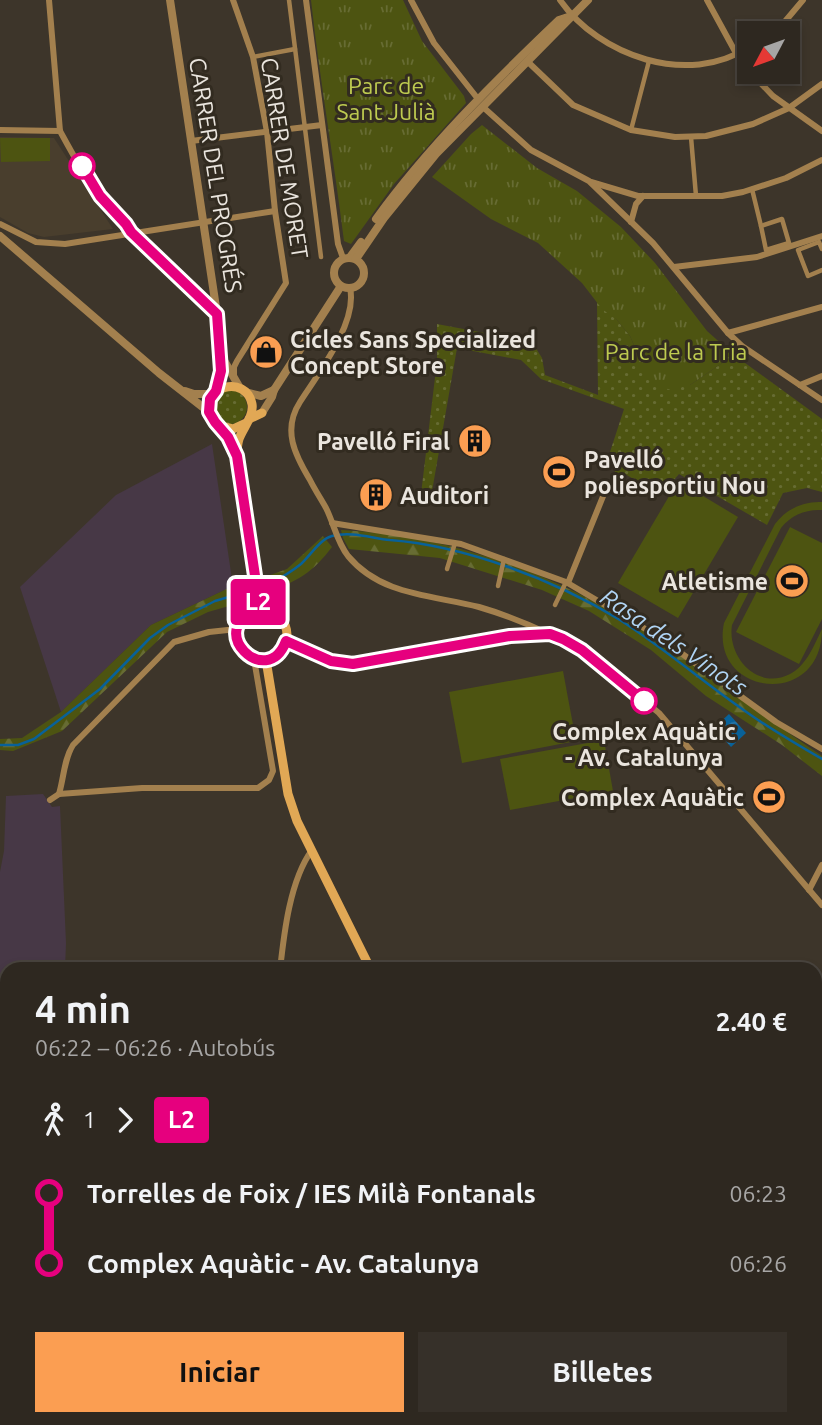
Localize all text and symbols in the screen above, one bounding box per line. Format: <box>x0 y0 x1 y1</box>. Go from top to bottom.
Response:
north arrow <box>737 21 800 84</box>
map controls <box>737 21 800 84</box>
street label: CARRER DEL PROGRÉS <box>185 56 248 294</box>
street label: CARRER DE MORET <box>257 56 313 260</box>
park label: Parc de Sant Julià <box>336 73 436 124</box>
unlabelled marker <box>69 153 95 179</box>
place label: Cicles Sans Specialized Concept Store <box>290 327 536 378</box>
shop icon: Cicles Sans Specialized Concept Store <box>247 333 285 371</box>
park label: Parc de la Tria <box>605 339 747 364</box>
building icon: Pavelló Firal <box>456 422 494 460</box>
place label: Pavelló Firal <box>317 429 450 454</box>
place label: Pavelló poliesportiu Nou <box>584 447 766 498</box>
sports icon: Pavelló poliesportiu Nou <box>540 453 578 491</box>
building icon: Auditori <box>357 476 395 514</box>
place label: Auditori <box>400 483 489 508</box>
sports icon: Atletisme <box>773 562 811 600</box>
place label: Atletisme <box>661 569 768 594</box>
line badge: L2 <box>226 579 290 625</box>
water label: Rasa dels Vinots <box>596 583 752 701</box>
text: L2 <box>245 588 271 615</box>
marker: Complex Aquàtic - Av. Catalunya <box>631 688 657 714</box>
place label: Complex Aquàtic - Av. Catalunya <box>552 719 736 770</box>
sports icon: Complex Aquàtic <box>750 778 788 816</box>
place label: Complex Aquàtic <box>561 785 744 810</box>
text: 4 min <box>35 988 131 1030</box>
text: 2.40 € <box>716 1007 787 1036</box>
text: 06:22 – 06:26 · Autobús <box>35 1035 275 1060</box>
icon: walk <box>35 1101 73 1139</box>
icon: forward <box>106 1101 144 1139</box>
text: L2 <box>168 1106 195 1133</box>
text: 1 <box>83 1107 96 1132</box>
text: Torrelles de Foix / IES Milà Fontanals <box>87 1179 536 1208</box>
text: 06:23 <box>729 1181 787 1206</box>
text: Complex Aquàtic - Av. Catalunya <box>87 1249 479 1278</box>
text: 06:26 <box>729 1251 787 1276</box>
button: Iniciar <box>35 1332 404 1412</box>
button: Billetes <box>418 1332 787 1412</box>

